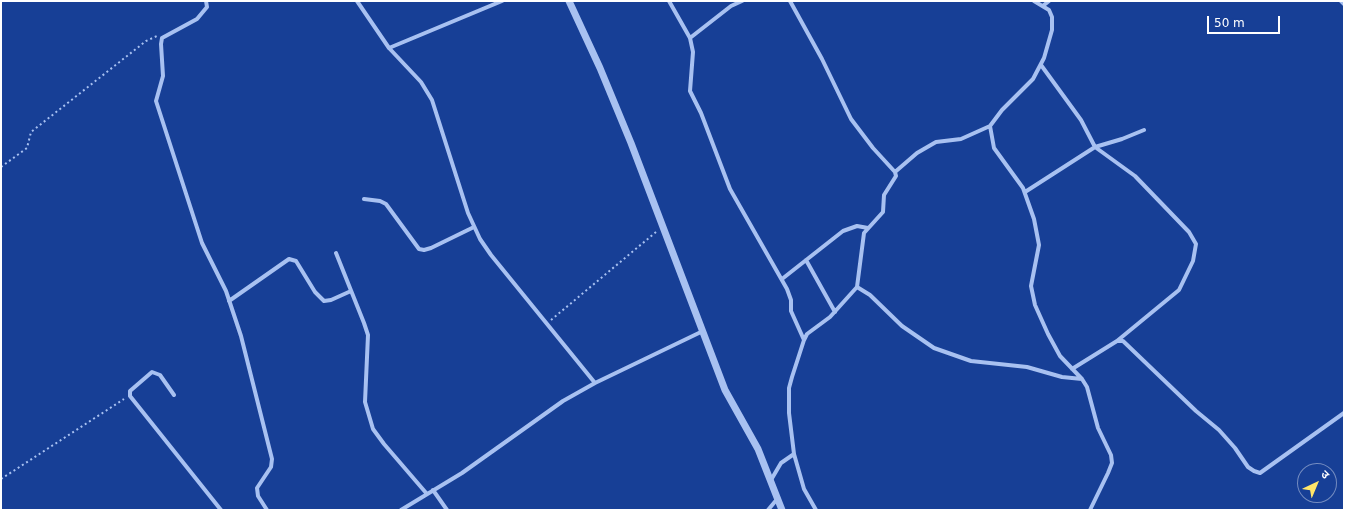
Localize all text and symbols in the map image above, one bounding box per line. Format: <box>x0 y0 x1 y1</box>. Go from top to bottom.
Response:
scale bar <box>1209 8 1282 34</box>
text: 50 m <box>1214 16 1245 30</box>
north arrow <box>1297 463 1337 503</box>
text: उ <box>1318 468 1332 482</box>

